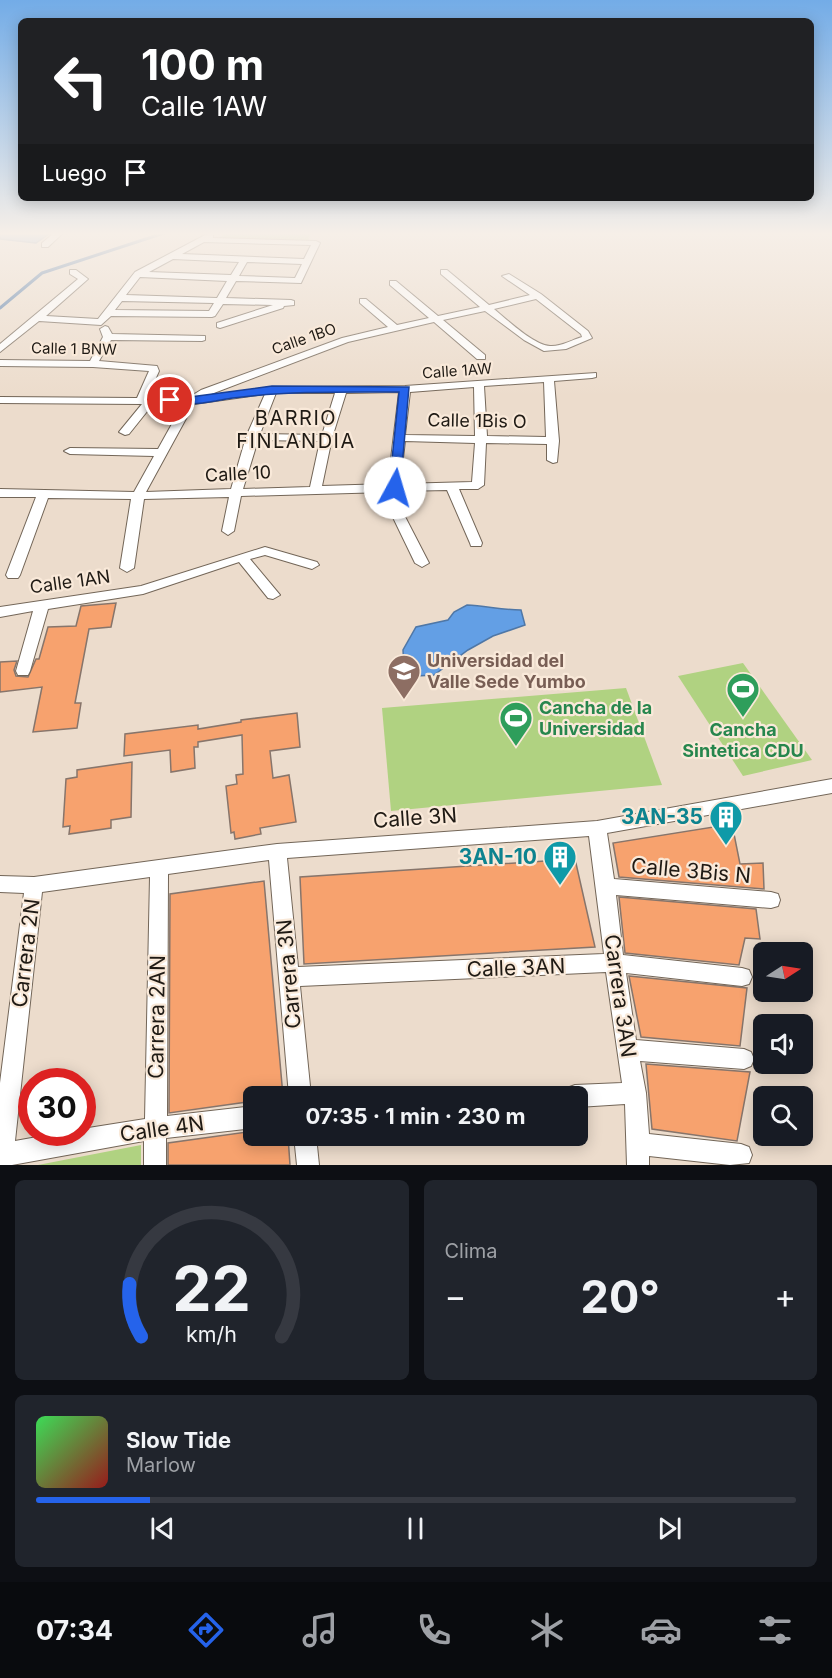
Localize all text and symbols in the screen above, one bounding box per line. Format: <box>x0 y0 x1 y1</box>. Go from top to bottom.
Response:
text: 100 m <box>141 39 264 90</box>
icon: left <box>42 42 120 120</box>
text: Calle 1AW <box>141 90 267 123</box>
icon: arrive <box>119 156 152 189</box>
text: Luego <box>42 160 107 186</box>
street label: Calle 1BO <box>269 319 339 358</box>
street label: Calle 1 BNW <box>31 338 117 359</box>
street label: Calle 1AW <box>421 359 493 382</box>
pin <box>144 374 195 425</box>
icon: arrive <box>153 383 186 416</box>
district label: BARRIO FINLANDIA <box>236 406 356 453</box>
street label: Calle 1Bis O <box>427 409 527 432</box>
position arrow <box>363 456 427 520</box>
street label: Calle 10 <box>204 461 272 486</box>
street label: Calle 1AN <box>28 565 111 598</box>
place label: Universidad del Valle Sede Yumbo <box>427 650 586 692</box>
school or university icon: Universidad del Valle Sede Yumbo <box>386 653 422 700</box>
sports icon: Cancha Sintetica CDU <box>725 671 761 718</box>
place label: Cancha de la Universidad <box>539 697 652 739</box>
sports icon: Cancha de la Universidad <box>498 700 534 747</box>
place label: Cancha Sintetica CDU <box>682 719 804 761</box>
building icon: 3AN-35 <box>708 799 744 846</box>
street label: Calle 3N <box>372 802 458 833</box>
place label: 3AN-35 <box>621 804 703 829</box>
building icon: 3AN-10 <box>542 839 578 886</box>
place label: 3AN-10 <box>459 844 537 869</box>
street label: Calle 3Bis N <box>630 853 752 888</box>
street label: Carrera 2N <box>6 897 45 1009</box>
street label: Carrera 3N <box>271 918 306 1030</box>
street label: Carrera 3AN <box>599 933 642 1059</box>
north arrow <box>753 942 813 1002</box>
map controls <box>753 942 813 1146</box>
street label: Calle 3AN <box>466 953 566 982</box>
street label: Carrera 2AN <box>143 955 170 1079</box>
button: sound <box>753 1014 813 1074</box>
speed limit sign: 30 <box>18 1068 96 1146</box>
button: search <box>753 1086 813 1146</box>
text: 07:35 · 1 min · 230 m <box>305 1103 526 1129</box>
street label: Calle 4N <box>118 1110 206 1147</box>
text: Clima <box>445 1239 498 1263</box>
text: 22 <box>172 1251 251 1326</box>
text: 20° <box>581 1269 660 1324</box>
text: − <box>445 1276 466 1316</box>
text: + <box>774 1276 796 1316</box>
text: km/h <box>186 1321 237 1347</box>
text: Slow Tide <box>126 1427 231 1453</box>
text: Marlow <box>126 1453 196 1477</box>
icon: previous <box>146 1512 179 1545</box>
icon: pause <box>399 1512 432 1545</box>
icon: next <box>653 1512 686 1545</box>
icon: directions <box>185 1609 227 1651</box>
icon: music <box>299 1609 341 1651</box>
icon: phone <box>413 1609 455 1651</box>
icon: climate <box>526 1609 568 1651</box>
icon: car <box>640 1609 682 1651</box>
icon: filters <box>754 1609 796 1651</box>
text: 07:34 <box>36 1614 113 1647</box>

